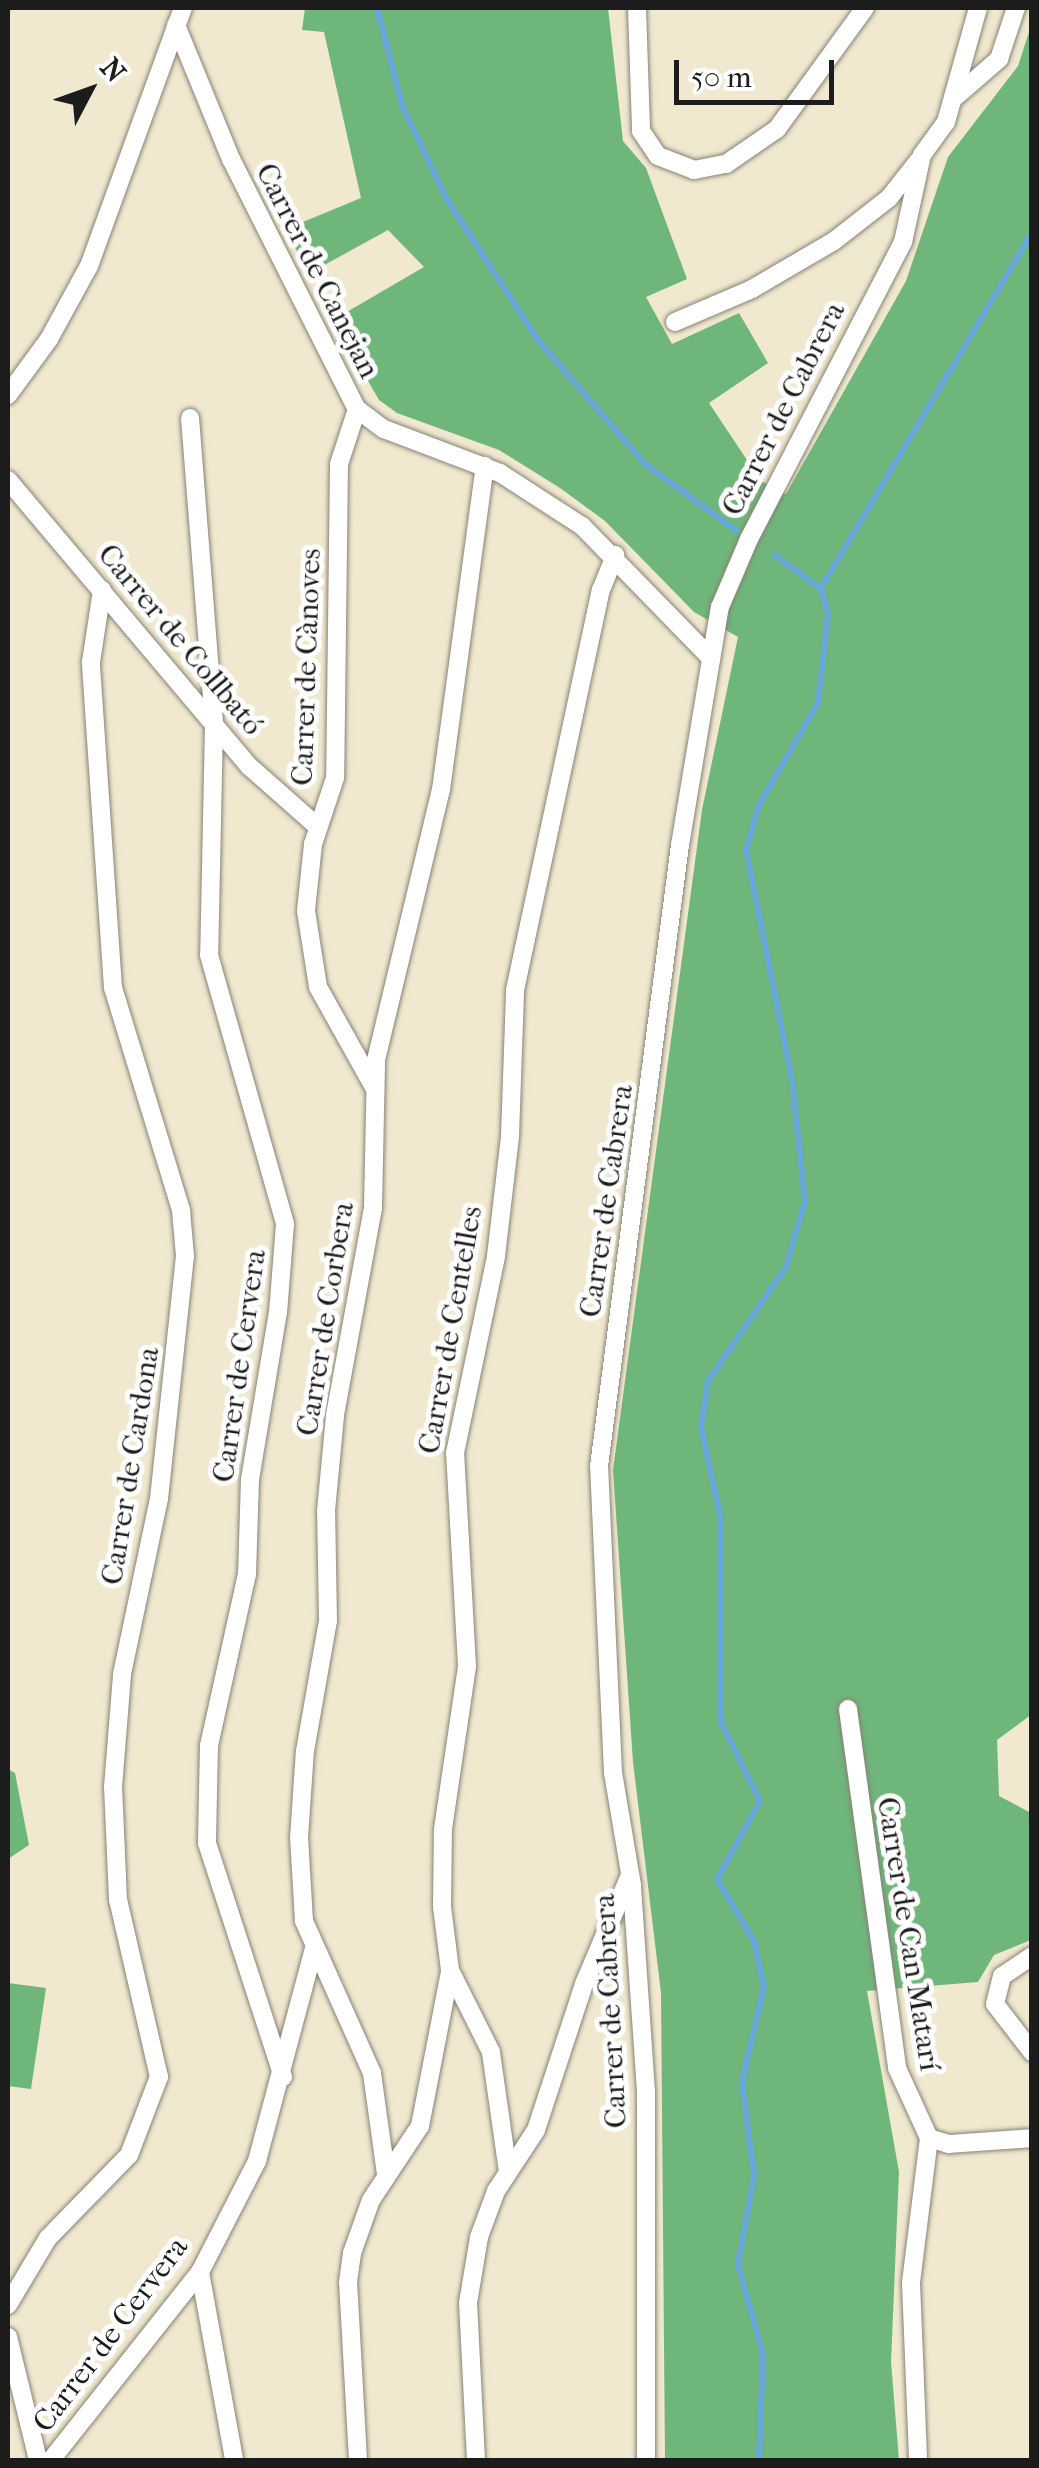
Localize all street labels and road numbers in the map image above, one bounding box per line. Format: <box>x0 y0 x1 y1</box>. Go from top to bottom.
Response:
street label: Carrer de Canejan <box>247 158 387 384</box>
street label: Carrer de Cabrera <box>715 296 853 522</box>
street label: Carrer de Collbató <box>90 537 270 743</box>
street label: Carrer de Cànoves <box>285 548 329 786</box>
street label: Carrer de Cabrera <box>573 1082 641 1320</box>
street label: Carrer de Corbera <box>290 1200 362 1438</box>
street label: Carrer de Centelles <box>411 1203 491 1457</box>
street label: Carrer de Cervera <box>206 1247 274 1485</box>
street label: Carrer de Cardona <box>94 1345 168 1587</box>
street label: Carrer de Can Matarí <box>869 1795 947 2073</box>
street label: Carrer de Cabrera <box>587 1893 635 2129</box>
street label: Carrer de Cervera <box>26 2230 196 2440</box>

